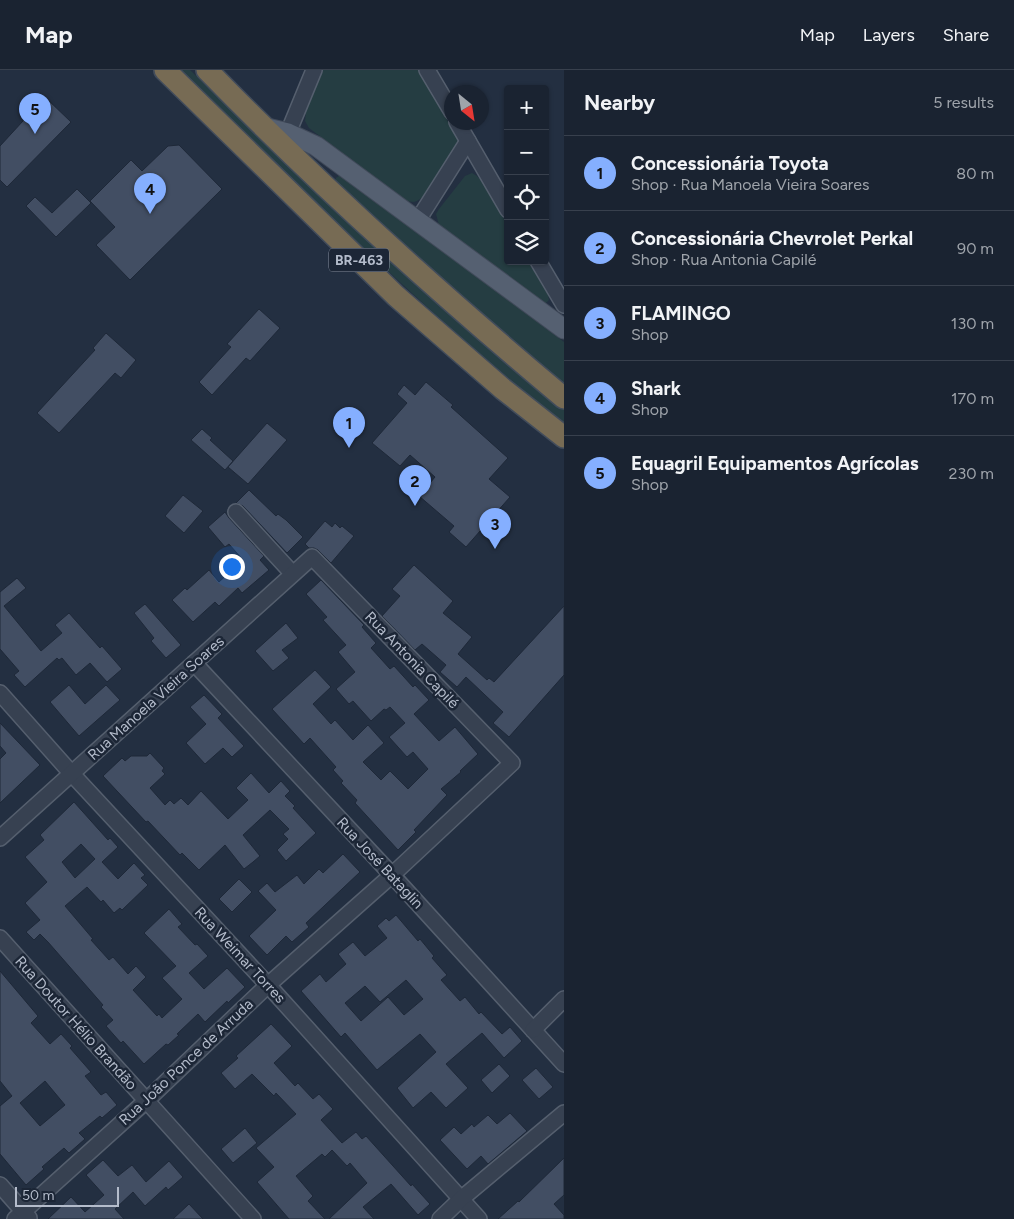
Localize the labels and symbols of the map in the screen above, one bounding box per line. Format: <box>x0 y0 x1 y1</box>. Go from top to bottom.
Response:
north arrow <box>444 85 489 130</box>
pin: 5 <box>19 93 51 134</box>
pin: 4 <box>134 173 166 214</box>
road number: BR-463 <box>329 248 389 272</box>
pin: 1 <box>333 407 365 448</box>
pin: 2 <box>399 465 431 506</box>
pin: 3 <box>479 508 511 549</box>
your location <box>219 554 245 580</box>
street label: Rua Antonia Capilé <box>361 608 463 712</box>
street label: Rua Manoela Vieira Soares <box>84 632 228 764</box>
street label: Rua José Bataglin <box>333 814 427 912</box>
street label: Rua Weimar Torres <box>191 903 289 1007</box>
street label: Rua Doutor Hélio Brandão <box>11 952 141 1094</box>
street label: Rua João Ponce de Arruda <box>115 995 257 1129</box>
scale bar <box>15 1184 119 1207</box>

